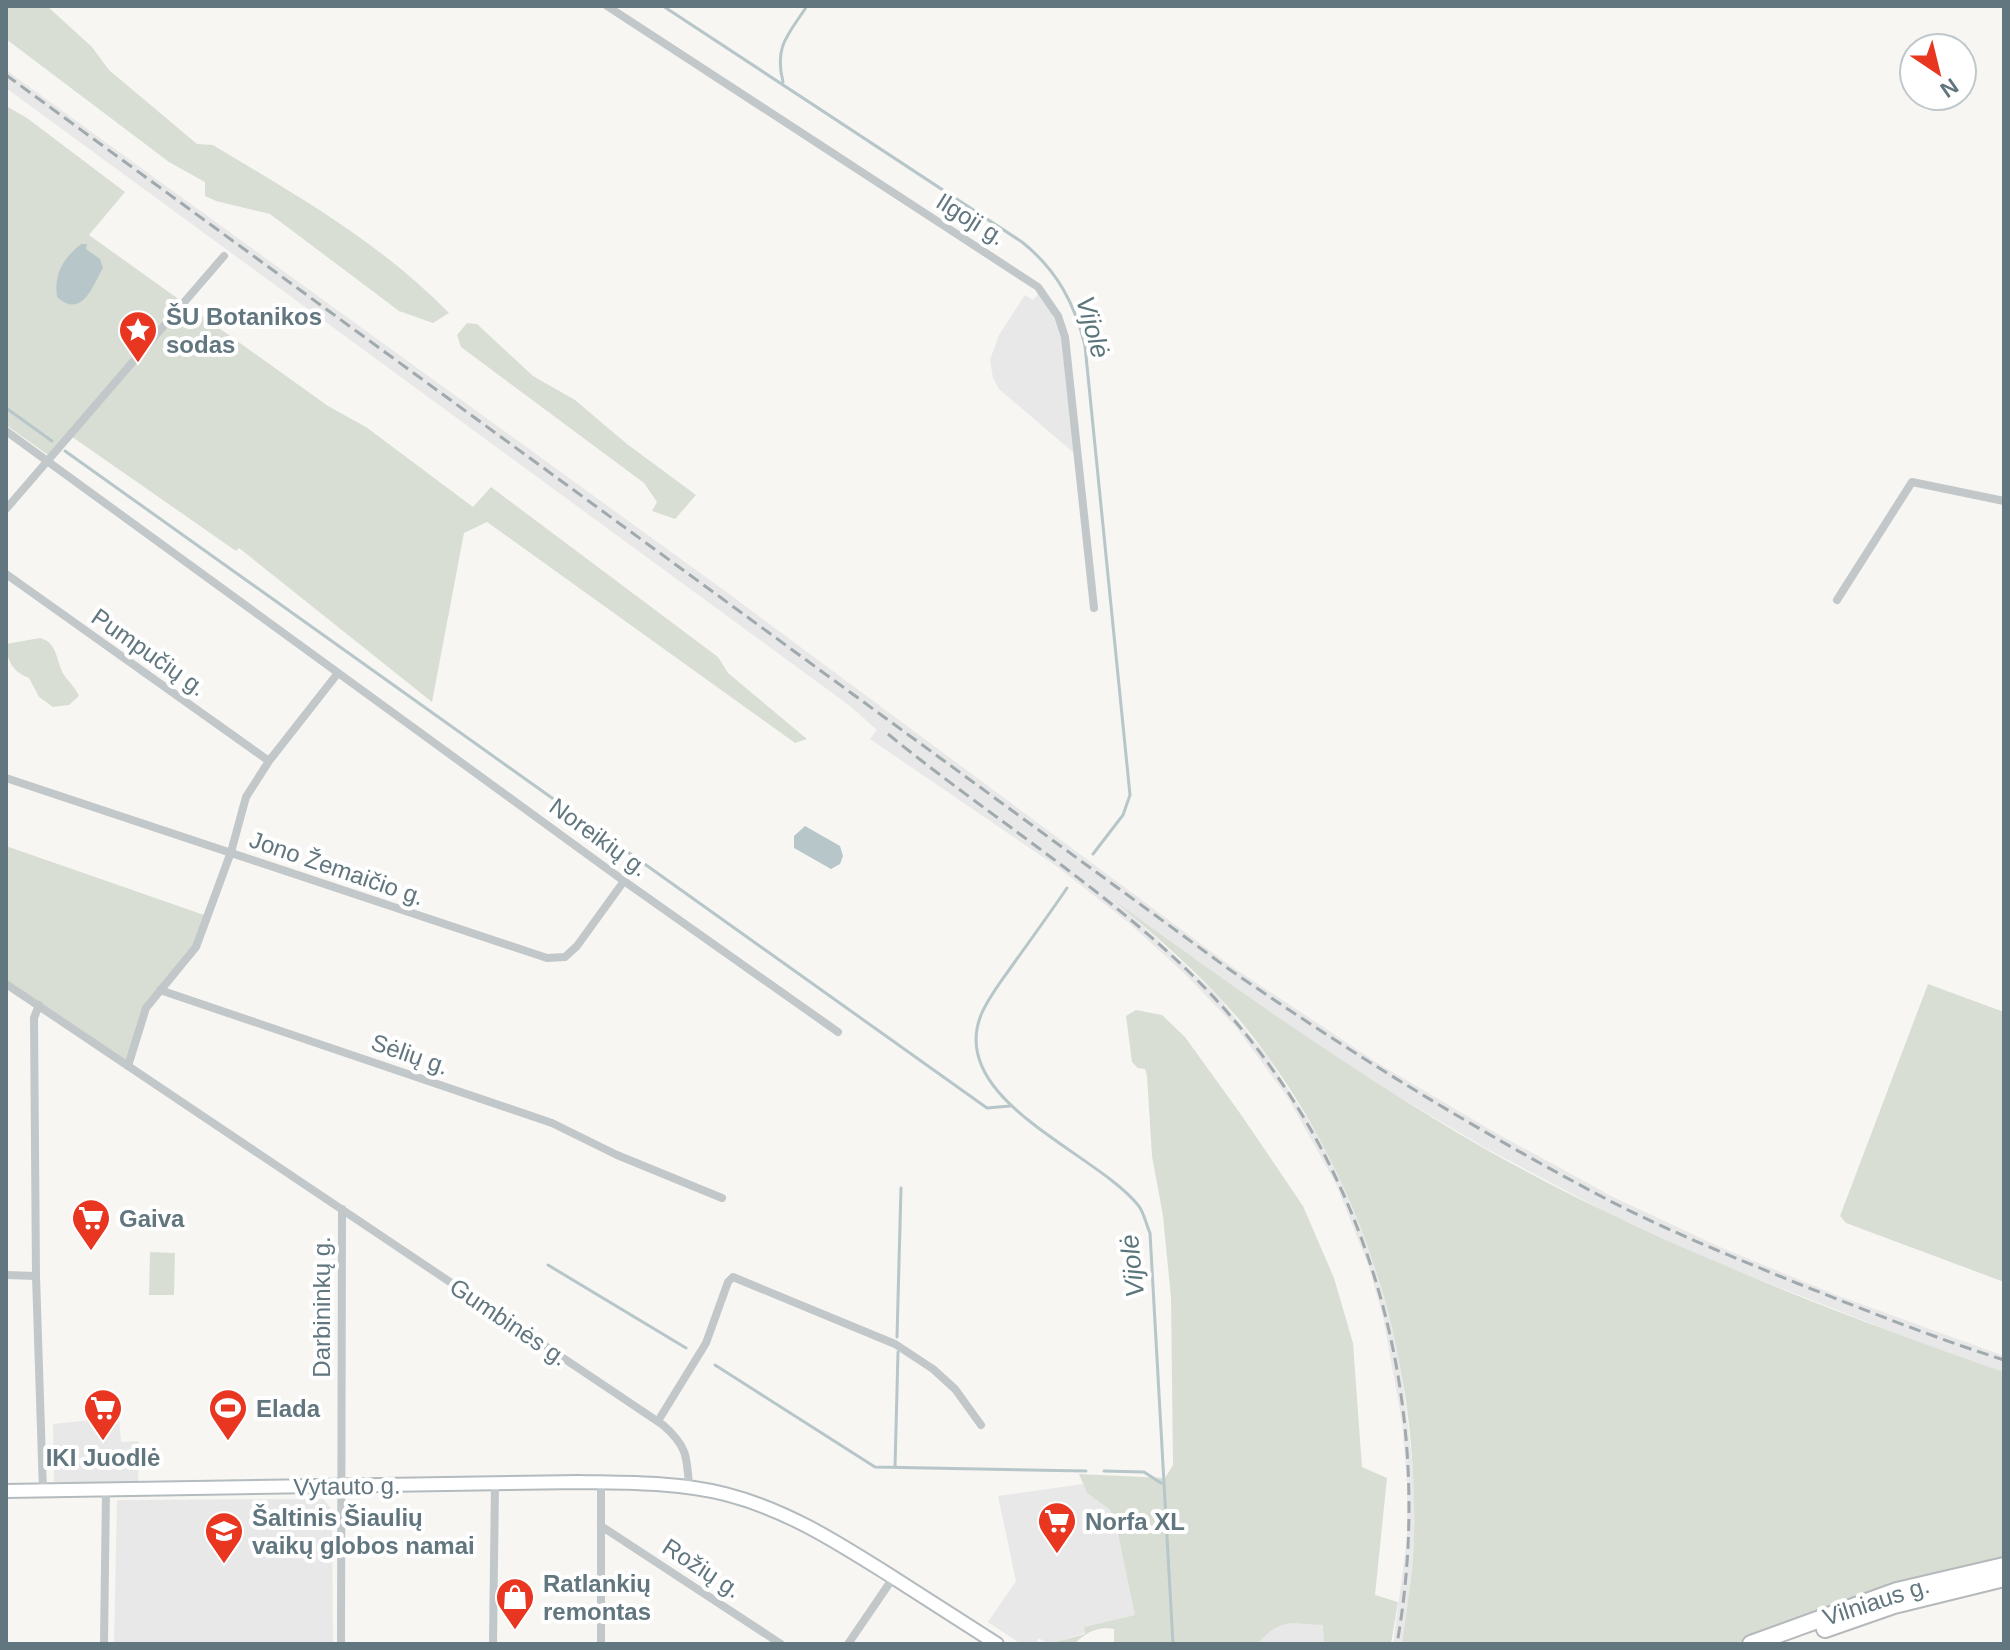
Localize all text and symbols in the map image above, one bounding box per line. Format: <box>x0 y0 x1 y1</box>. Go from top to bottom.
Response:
north arrow <box>1898 32 1978 112</box>
text: N <box>1936 73 1963 103</box>
street label: Ilgoji g. <box>932 187 1010 251</box>
water label: Vijolė <box>1070 293 1116 361</box>
place label: ŠU Botanikos sodas <box>166 303 322 358</box>
place icon: ŠU Botanikos sodas <box>117 309 159 364</box>
street label: Pumpučių g. <box>87 603 211 701</box>
street label: Noreikių g. <box>545 792 653 882</box>
street label: Jono Žemaičio g. <box>246 825 428 911</box>
street label: Sėlių g. <box>368 1028 452 1080</box>
supermarket icon: Gaiva <box>70 1197 112 1252</box>
place label: Gaiva <box>119 1205 185 1232</box>
water label: Vijolė <box>1114 1233 1150 1299</box>
street label: Darbininkų g. <box>308 1236 335 1378</box>
street label: Gumbinės g. <box>445 1273 573 1371</box>
supermarket icon: IKI Juodlė <box>82 1387 124 1442</box>
sports icon: Elada <box>207 1387 249 1442</box>
place label: Elada <box>256 1395 321 1422</box>
place label: IKI Juodlė <box>46 1444 160 1471</box>
street label: Vytauto g. <box>293 1472 401 1500</box>
supermarket icon: Norfa XL <box>1036 1500 1078 1555</box>
place label: Šaltinis Šiaulių vaikų globos namai <box>252 1504 475 1559</box>
place label: Norfa XL <box>1085 1508 1185 1535</box>
school or university icon: Šaltinis Šiaulių vaikų globos namai <box>203 1510 245 1565</box>
street label: Rožių g. <box>658 1533 746 1603</box>
place label: Ratlankių remontas <box>543 1570 651 1625</box>
street label: Vilniaus g. <box>1819 1571 1933 1631</box>
shop icon: Ratlankių remontas <box>494 1576 536 1631</box>

